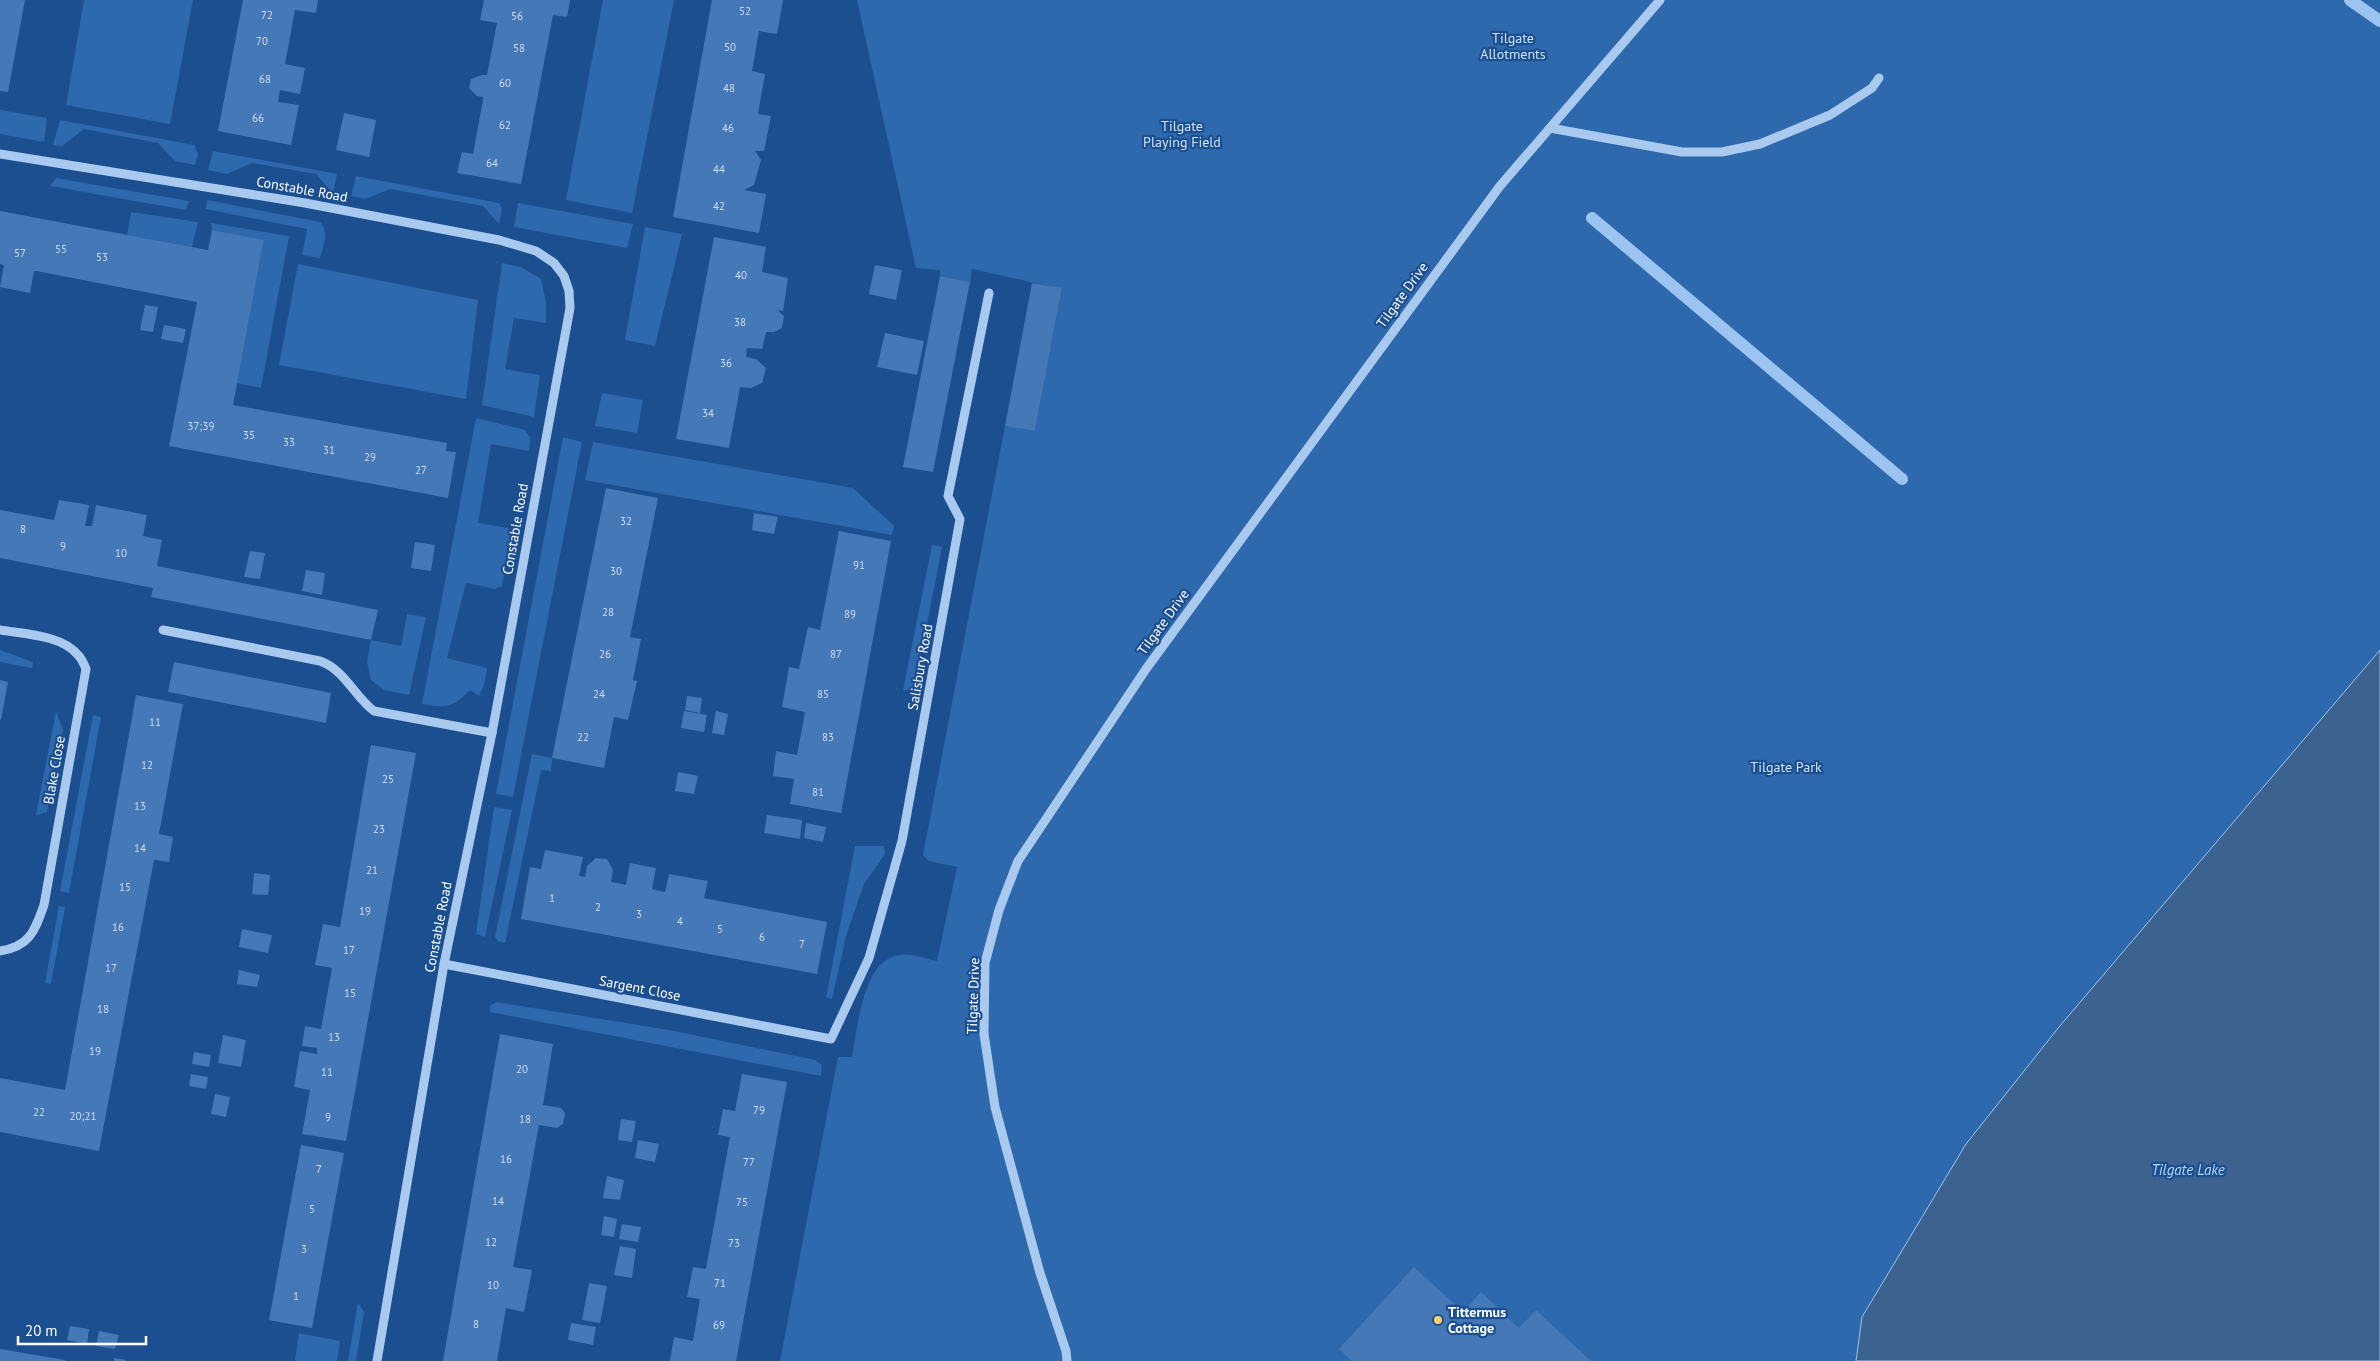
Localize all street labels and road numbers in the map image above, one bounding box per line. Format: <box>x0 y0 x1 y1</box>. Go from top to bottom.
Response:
street label: Constable Road <box>255 172 349 206</box>
street label: Tilgate Drive <box>1372 259 1432 331</box>
street label: Constable Road <box>498 482 532 576</box>
street label: Tilgate Drive <box>1133 586 1193 658</box>
street label: Salisbury Road <box>904 622 936 712</box>
street label: Blake Close <box>39 734 69 806</box>
street label: Constable Road <box>420 880 456 974</box>
street label: Tilgate Drive <box>963 957 983 1035</box>
street label: Sargent Close <box>598 971 682 1005</box>

